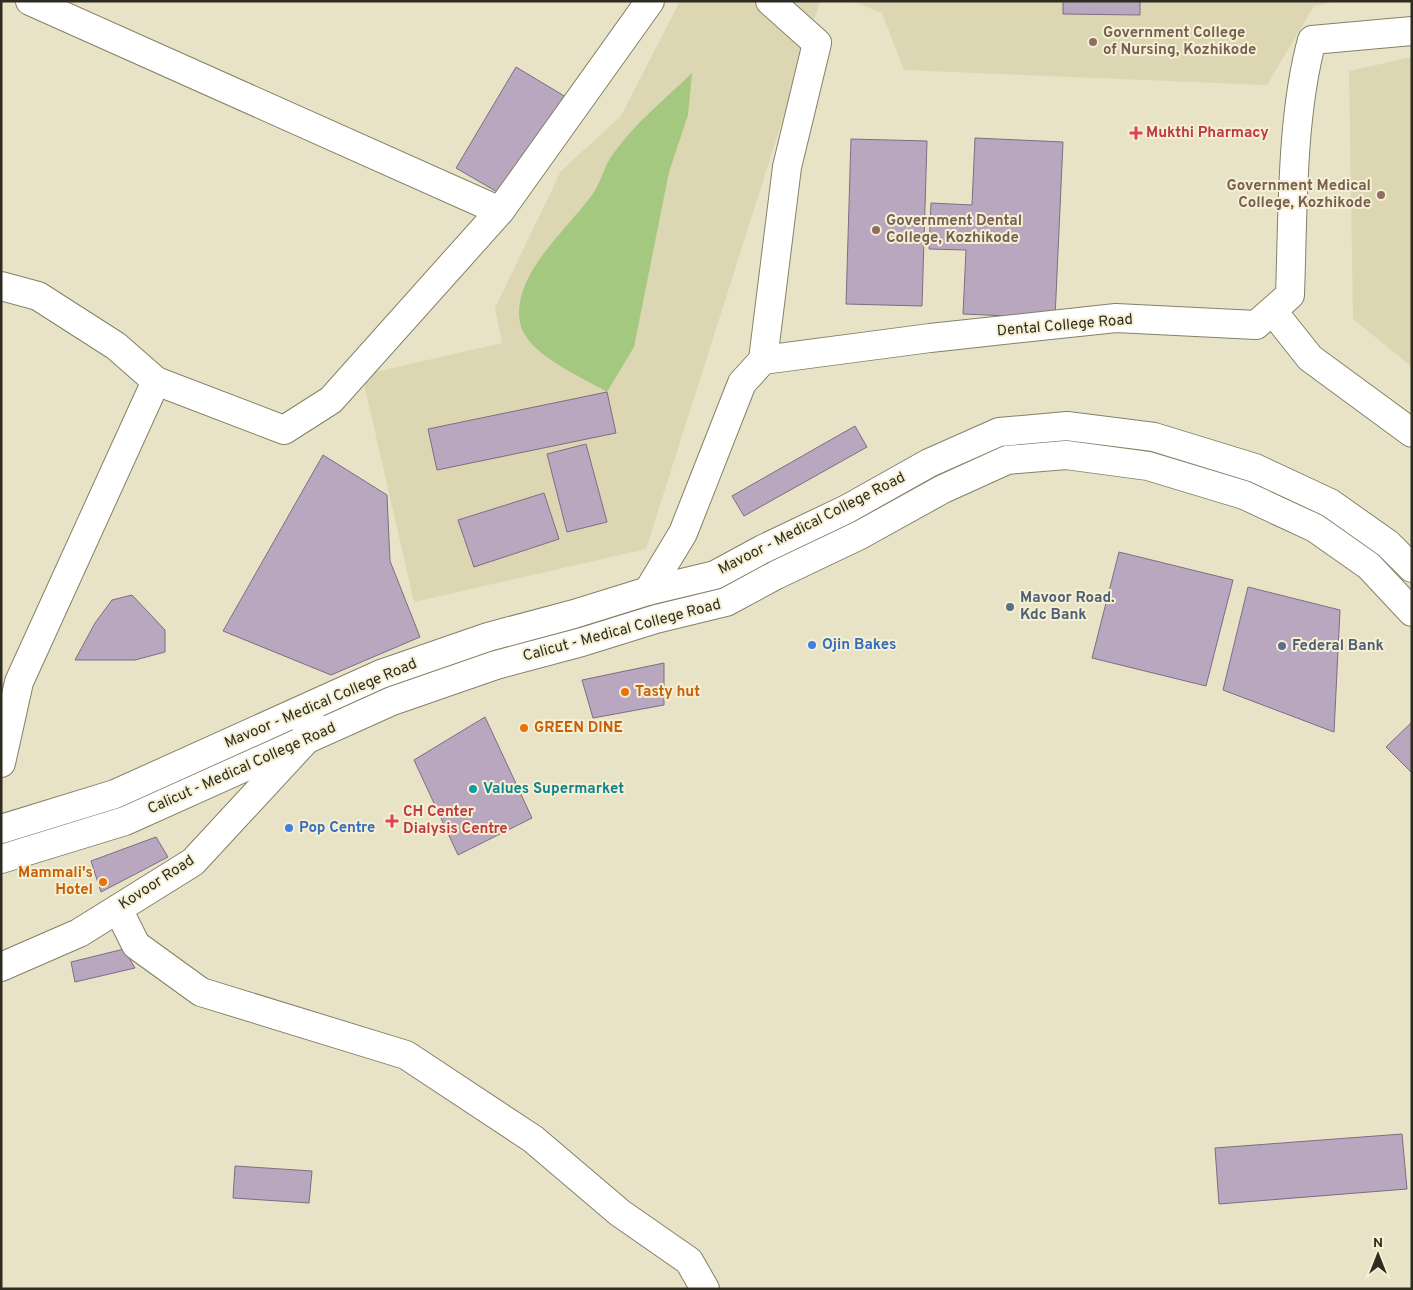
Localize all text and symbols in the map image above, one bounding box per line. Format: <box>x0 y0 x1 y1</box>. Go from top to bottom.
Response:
place label: Government College of Nursing, Kozhikode <box>1103 24 1256 60</box>
marker: Government College of Nursing, Kozhikode <box>1087 36 1099 48</box>
place label: Mukthi Pharmacy <box>1146 124 1269 143</box>
marker: Mukthi Pharmacy <box>1130 127 1142 139</box>
place label: Government Medical College, Kozhikode <box>1227 177 1371 213</box>
marker: Government Medical College, Kozhikode <box>1375 189 1387 201</box>
place label: Government Dental College, Kozhikode <box>886 212 1022 248</box>
marker: Government Dental College, Kozhikode <box>870 224 882 236</box>
street label: Dental College Road <box>996 311 1134 341</box>
street label: Mavoor - Medical College Road <box>715 468 909 580</box>
place label: Mavoor Road. Kdc Bank <box>1020 589 1115 625</box>
street label: Calicut - Medical College Road <box>521 595 723 667</box>
marker: Mavoor Road. Kdc Bank <box>1004 601 1016 613</box>
place label: Ojin Bakes <box>822 636 896 655</box>
place label: Federal Bank <box>1292 637 1384 656</box>
marker: Ojin Bakes <box>806 639 818 651</box>
marker: Federal Bank <box>1276 640 1288 652</box>
street label: Mavoor - Medical College Road <box>222 655 420 753</box>
place label: Tasty hut <box>635 683 700 702</box>
marker: Tasty hut <box>619 686 631 698</box>
street label: Calicut - Medical College Road <box>145 719 339 819</box>
place label: GREEN DINE <box>534 719 623 738</box>
marker: GREEN DINE <box>518 722 530 734</box>
place label: Values Supermarket <box>483 780 624 799</box>
marker: Values Supermarket <box>467 783 479 795</box>
place label: CH Center Dialysis Centre <box>403 803 508 839</box>
marker: CH Center Dialysis Centre <box>385 814 399 828</box>
place label: Pop Centre <box>299 819 375 838</box>
marker: Pop Centre <box>283 822 295 834</box>
street label: Kovoor Road <box>116 851 198 915</box>
place label: Mammali's Hotel <box>18 864 93 900</box>
marker: Mammali's Hotel <box>97 876 109 888</box>
north arrow <box>1353 1230 1403 1280</box>
text: N <box>1373 1235 1383 1252</box>

